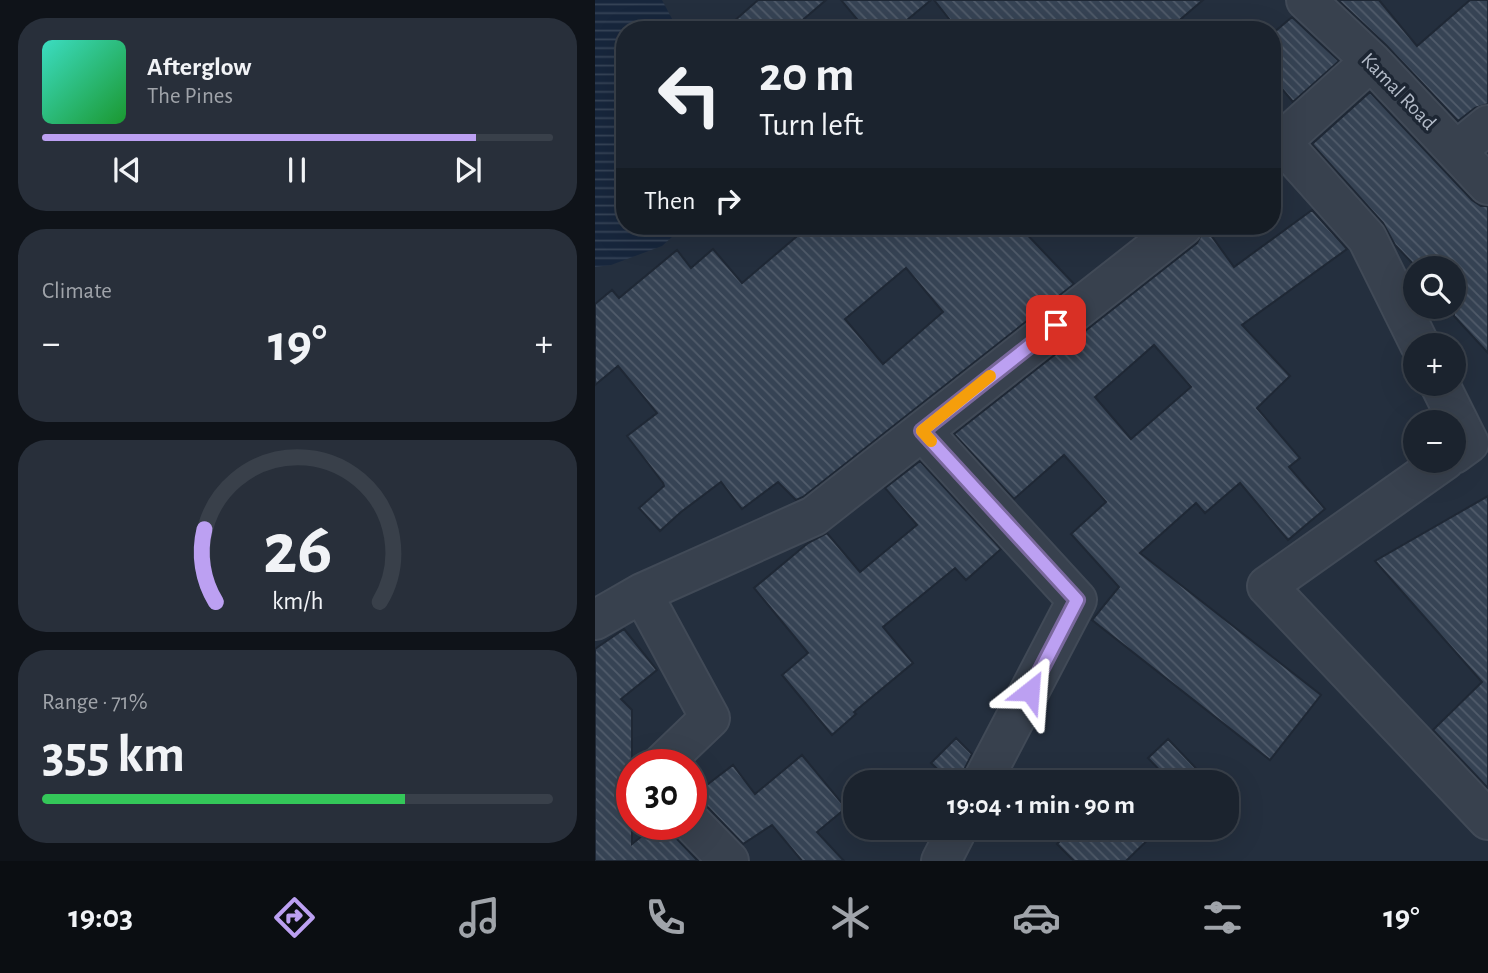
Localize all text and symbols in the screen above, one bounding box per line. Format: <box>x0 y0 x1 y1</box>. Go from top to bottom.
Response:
icon: left <box>644 49 735 140</box>
street label: Kamal Road <box>1357 49 1440 134</box>
text: 20 m <box>759 51 855 100</box>
text: Afterglow <box>147 54 251 80</box>
text: The Pines <box>147 85 233 108</box>
text: Turn left <box>759 109 863 141</box>
icon: previous <box>108 151 146 189</box>
icon: pause <box>278 151 316 189</box>
icon: next <box>449 151 487 189</box>
icon: right <box>709 182 747 220</box>
text: Then <box>644 188 695 214</box>
map controls <box>1403 256 1466 473</box>
button: search <box>1403 256 1466 319</box>
text: Climate <box>42 280 112 303</box>
pin <box>1026 295 1086 355</box>
icon: arrive <box>1037 306 1075 344</box>
text: 19° <box>268 318 327 370</box>
text: − <box>42 325 60 363</box>
text: + <box>535 325 553 363</box>
button: + <box>1403 333 1466 396</box>
button: − <box>1403 410 1466 473</box>
text: 26 <box>263 514 332 587</box>
text: km/h <box>272 589 323 614</box>
position arrow <box>993 654 1067 728</box>
text: Range · 71% <box>42 691 148 714</box>
text: 355 km <box>42 729 185 781</box>
speed limit sign: 30 <box>616 749 707 840</box>
text: 19:04 · 1 min · 90 m <box>947 792 1135 818</box>
icon: directions <box>270 893 319 942</box>
icon: music <box>455 893 504 942</box>
icon: phone <box>641 893 690 942</box>
icon: climate <box>826 893 875 942</box>
icon: car <box>1012 893 1061 942</box>
icon: filters <box>1198 893 1247 942</box>
text: 19:03 <box>68 901 133 933</box>
text: 19° <box>1383 901 1420 933</box>

